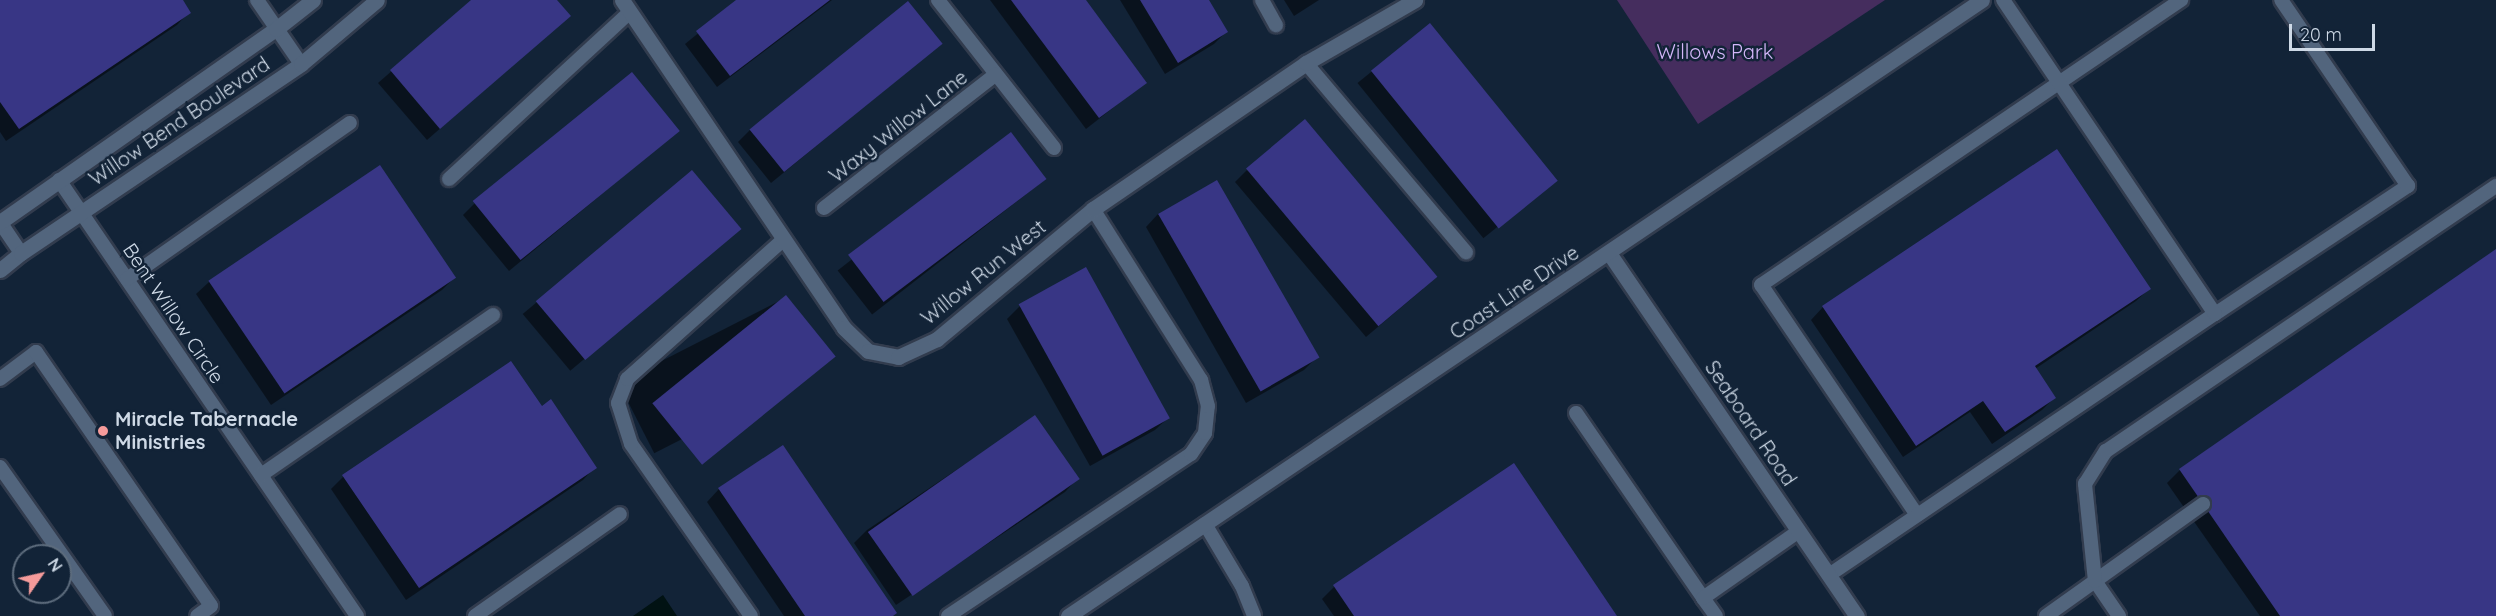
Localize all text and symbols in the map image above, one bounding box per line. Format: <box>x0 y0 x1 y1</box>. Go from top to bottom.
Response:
scale bar <box>2292 12 2378 50</box>
text: 20 m <box>2300 23 2342 46</box>
park label: Willows Park <box>1657 39 1773 63</box>
street label: Willow Bend Boulevard <box>84 52 274 190</box>
street label: Waxy Willow Lane <box>824 65 972 187</box>
street label: Willow Run West <box>916 214 1050 330</box>
street label: Bent Willow Circle <box>118 238 230 388</box>
street label: Coast Line Drive <box>1445 240 1583 344</box>
street label: Seaboard Road <box>1700 356 1802 490</box>
place label: Miracle Tabernacle Ministries <box>115 407 298 454</box>
marker: Miracle Tabernacle Ministries <box>96 424 110 438</box>
north arrow <box>12 544 72 604</box>
text: N <box>44 555 67 576</box>

